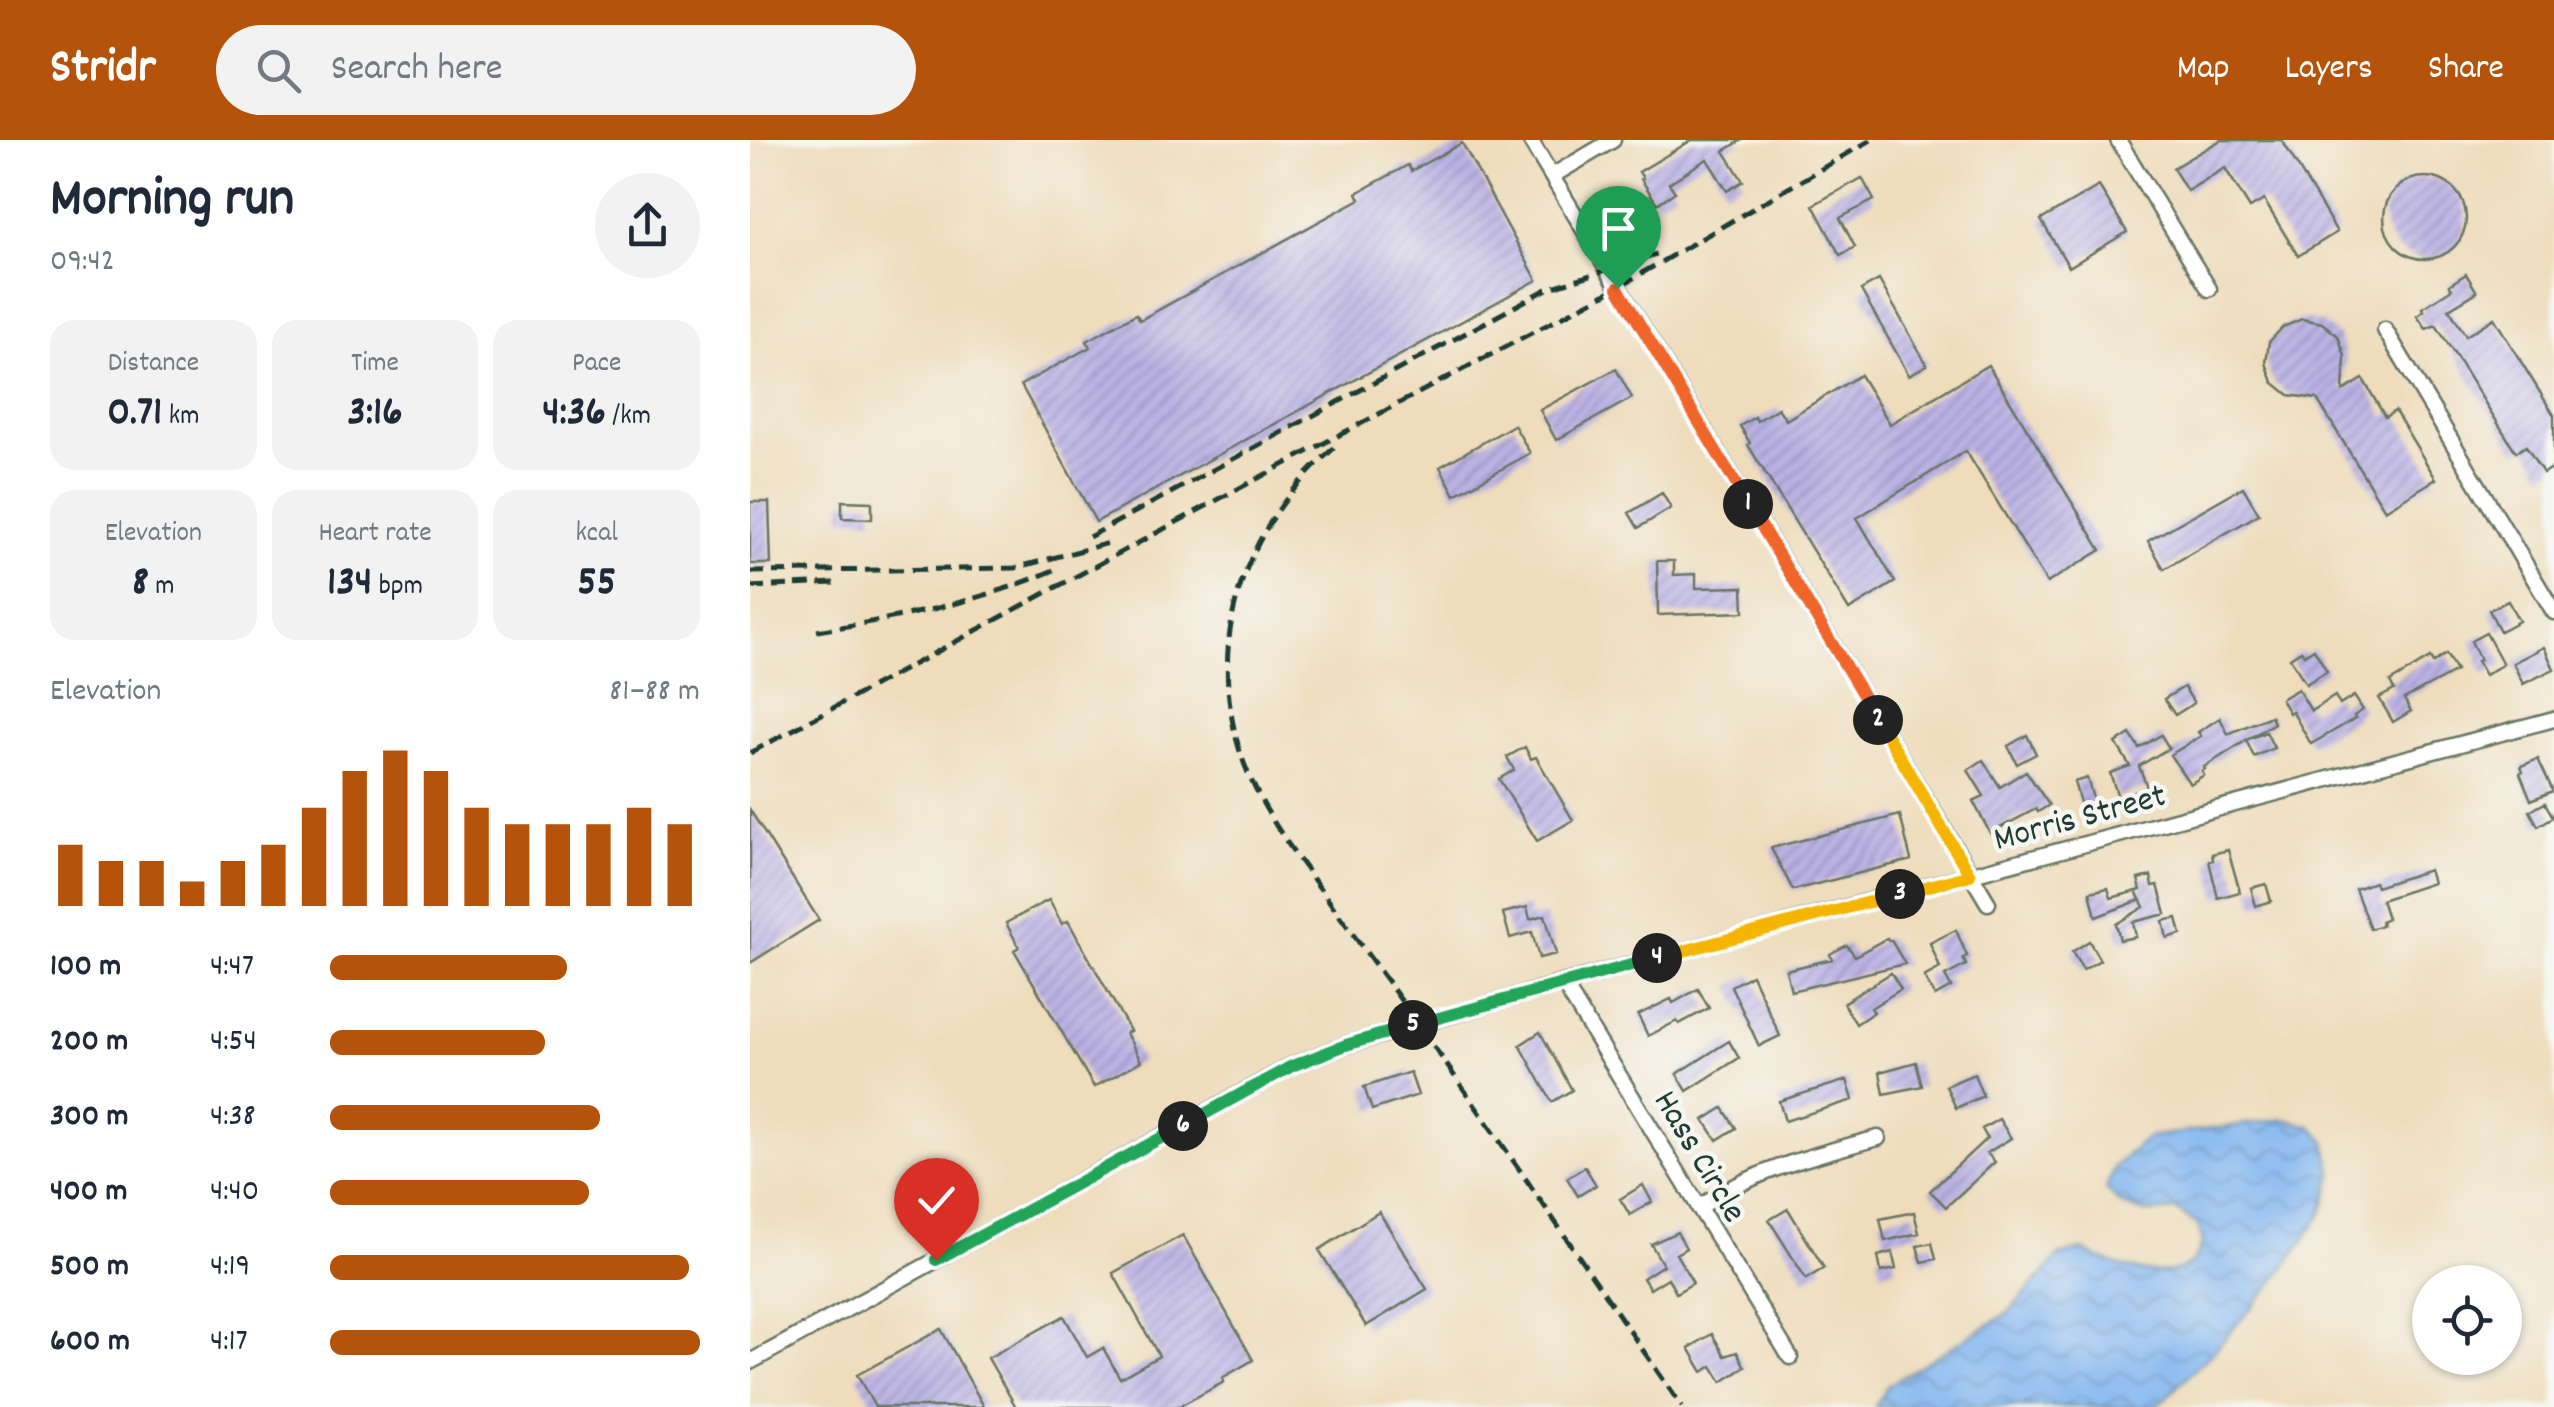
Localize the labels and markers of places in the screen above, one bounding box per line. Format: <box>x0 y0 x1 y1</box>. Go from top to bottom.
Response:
pin <box>1576 186 1661 289</box>
pin: 1 <box>1723 479 1773 529</box>
pin: 2 <box>1853 695 1903 745</box>
pin: 3 <box>1875 869 1925 919</box>
pin: 4 <box>1632 933 1682 983</box>
pin: 5 <box>1388 1000 1438 1050</box>
pin: 6 <box>1158 1101 1208 1151</box>
pin <box>894 1158 979 1261</box>

